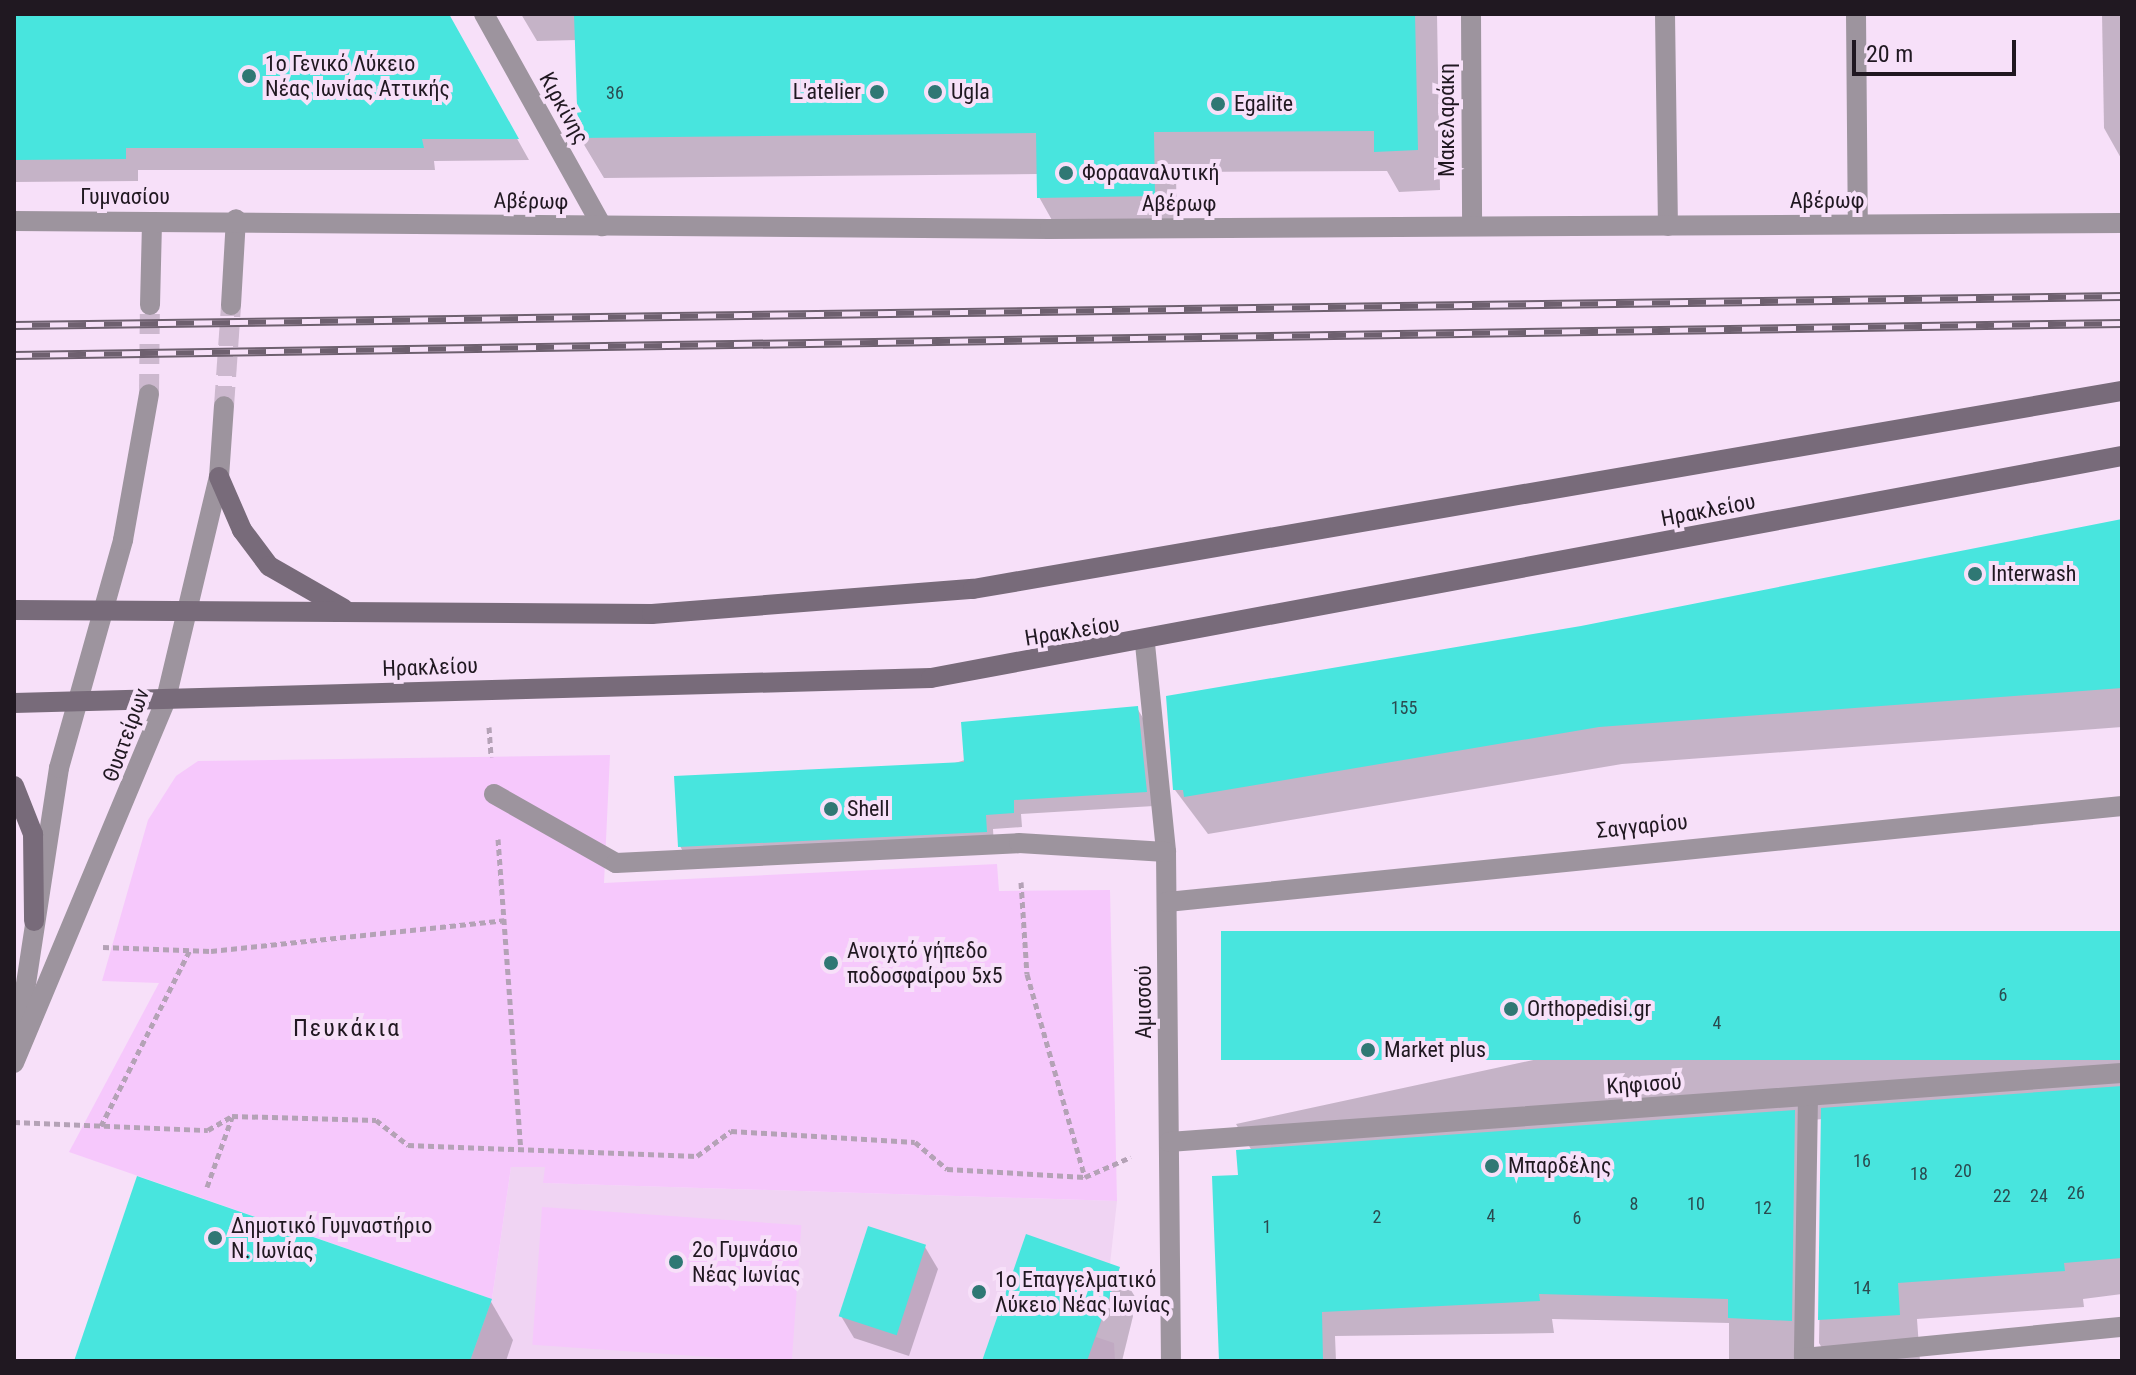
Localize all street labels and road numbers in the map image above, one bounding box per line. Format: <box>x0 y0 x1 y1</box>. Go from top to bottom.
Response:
street label: Μακελαράκη <box>1434 63 1460 177</box>
street label: Κιρκίνης <box>534 68 594 148</box>
street label: Γυμνασίου <box>80 184 170 210</box>
street label: Αβέρωφ <box>493 187 569 215</box>
street label: Αβέρωφ <box>1790 188 1864 214</box>
street label: Αβέρωφ <box>1142 191 1216 217</box>
street label: Ηρακλείου <box>1659 488 1757 532</box>
street label: Ηρακλείου <box>1023 610 1121 652</box>
street label: Ηρακλείου <box>382 652 478 682</box>
street label: Θυατείρων <box>97 685 155 785</box>
street label: Σαγγαρίου <box>1595 808 1689 844</box>
street label: Αμισσού <box>1131 965 1157 1039</box>
street label: Κηφισού <box>1606 1068 1682 1100</box>

